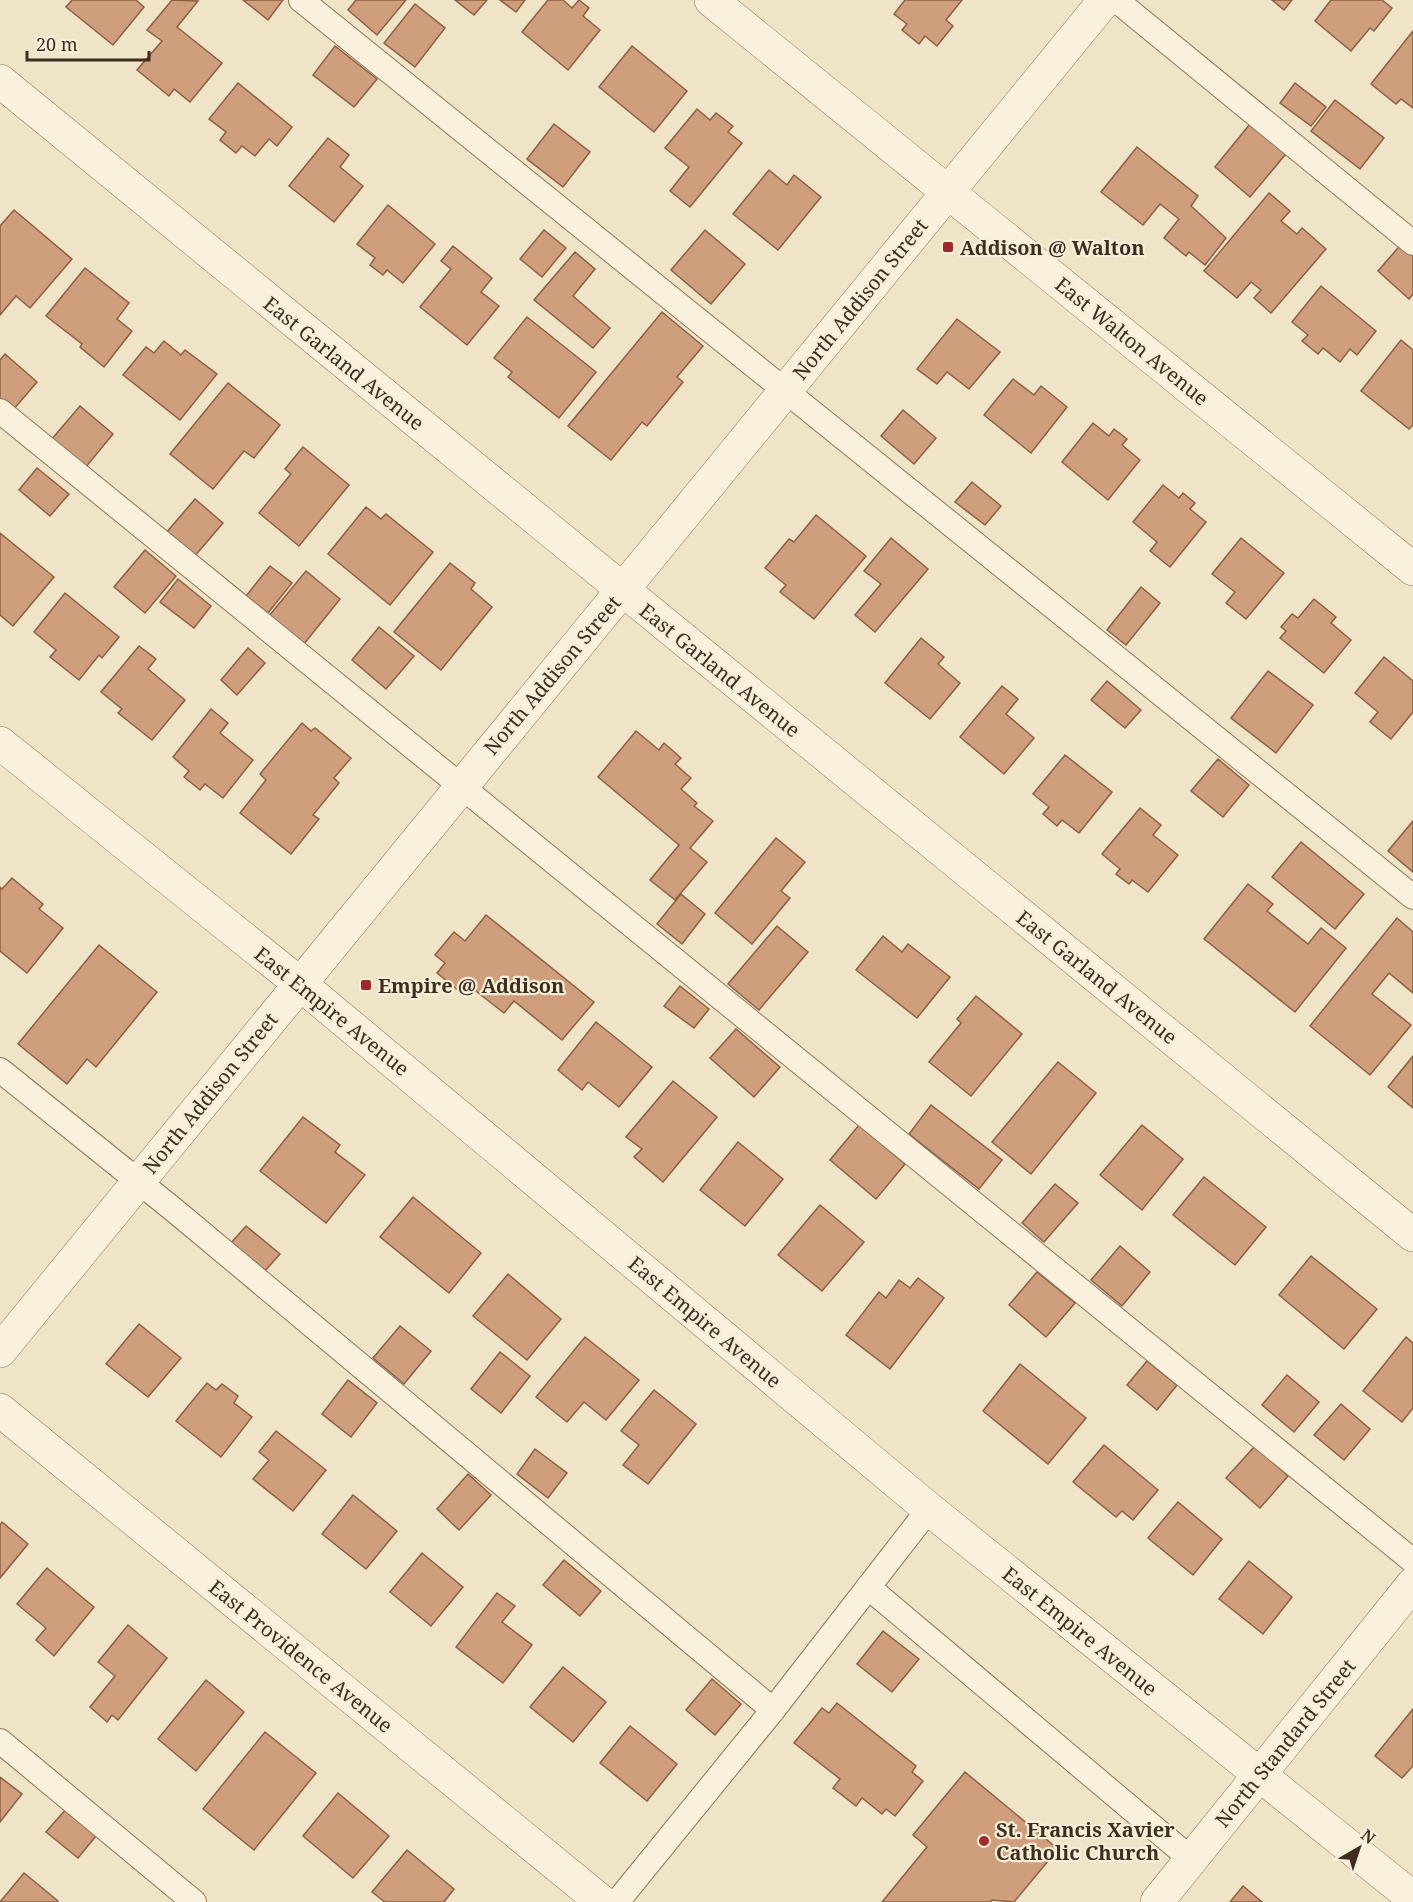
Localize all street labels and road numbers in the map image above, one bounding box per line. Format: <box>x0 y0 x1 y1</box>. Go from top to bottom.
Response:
street label: North Addison Street <box>786 213 934 385</box>
street label: East Walton Avenue <box>1050 271 1214 411</box>
street label: East Garland Avenue <box>258 290 430 436</box>
street label: North Addison Street <box>477 590 627 760</box>
street label: East Garland Avenue <box>634 597 806 743</box>
street label: East Garland Avenue <box>1011 904 1183 1050</box>
street label: East Empire Avenue <box>249 940 415 1082</box>
street label: North Addison Street <box>136 1007 284 1179</box>
street label: East Empire Avenue <box>623 1250 787 1394</box>
street label: East Empire Avenue <box>997 1560 1163 1702</box>
street label: East Providence Avenue <box>203 1573 399 1739</box>
street label: North Standard Street <box>1209 1653 1361 1833</box>

